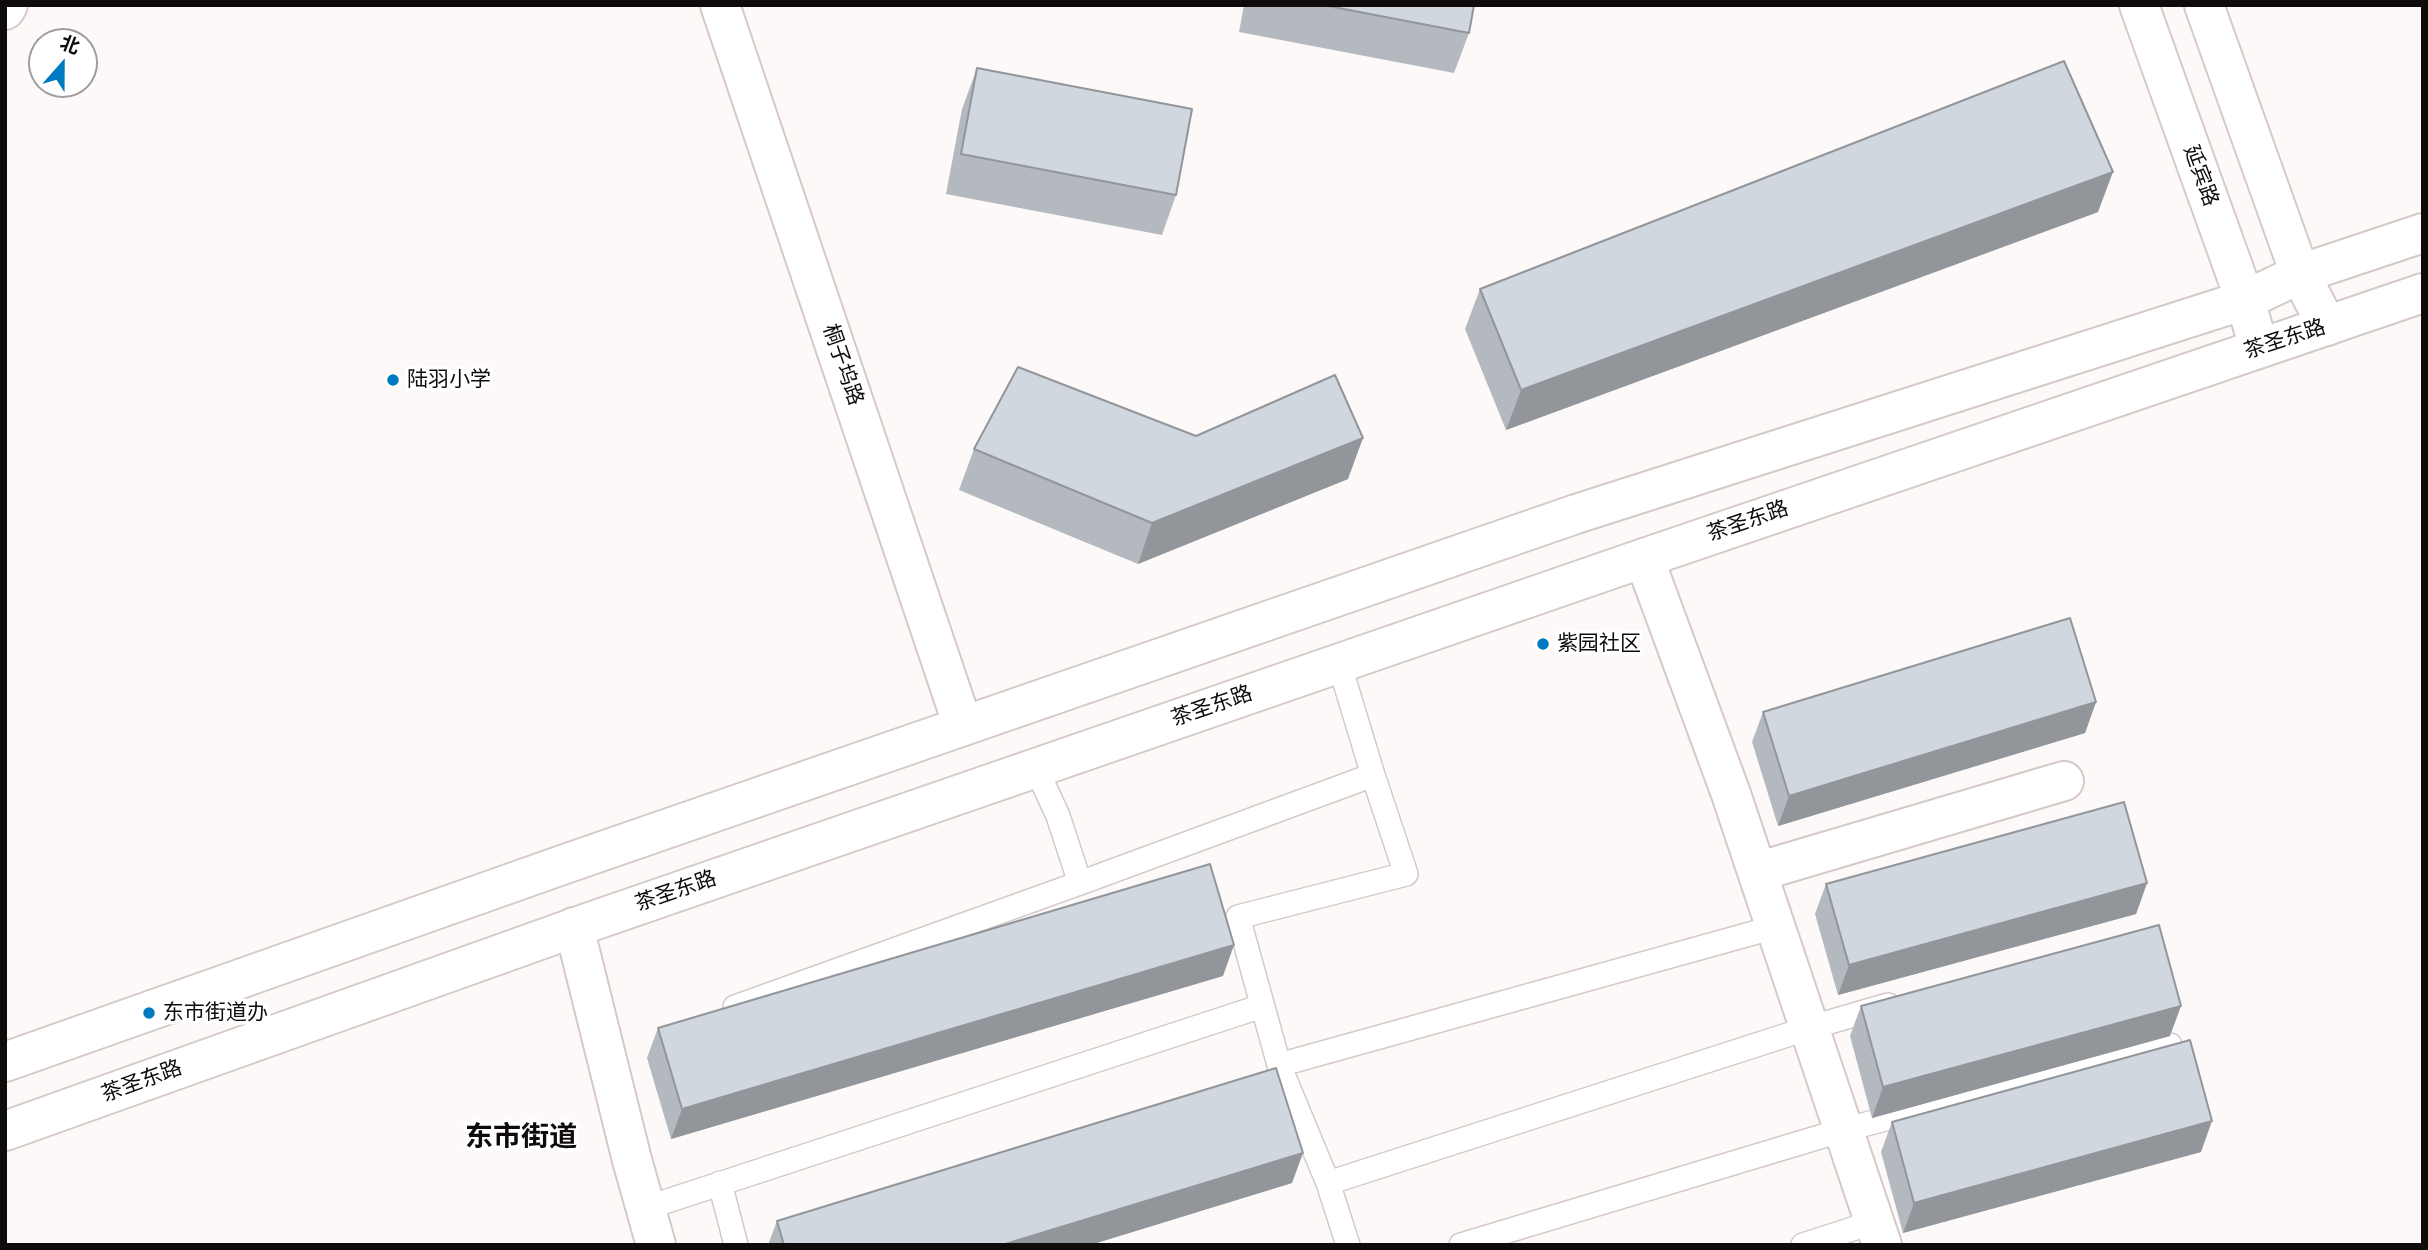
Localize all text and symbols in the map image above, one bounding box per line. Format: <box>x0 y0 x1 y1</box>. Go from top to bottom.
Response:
north arrow <box>28 28 98 98</box>
text: 北 <box>57 30 83 60</box>
street label: 延宾路 <box>2177 142 2223 210</box>
street label: 茶圣东路 <box>2241 315 2329 365</box>
street label: 桐子坞路 <box>816 321 868 409</box>
place label: 陆羽小学 <box>407 367 491 393</box>
marker: 陆羽小学 <box>385 372 401 388</box>
street label: 茶圣东路 <box>1704 496 1792 548</box>
place label: 紫园社区 <box>1557 631 1641 657</box>
marker: 紫园社区 <box>1535 636 1551 652</box>
street label: 茶圣东路 <box>1168 681 1256 733</box>
street label: 茶圣东路 <box>632 866 720 918</box>
place label: 东市街道办 <box>163 1000 268 1026</box>
marker: 东市街道办 <box>141 1005 157 1021</box>
street label: 茶圣东路 <box>98 1056 186 1108</box>
district label: 东市街道 <box>465 1122 577 1156</box>

